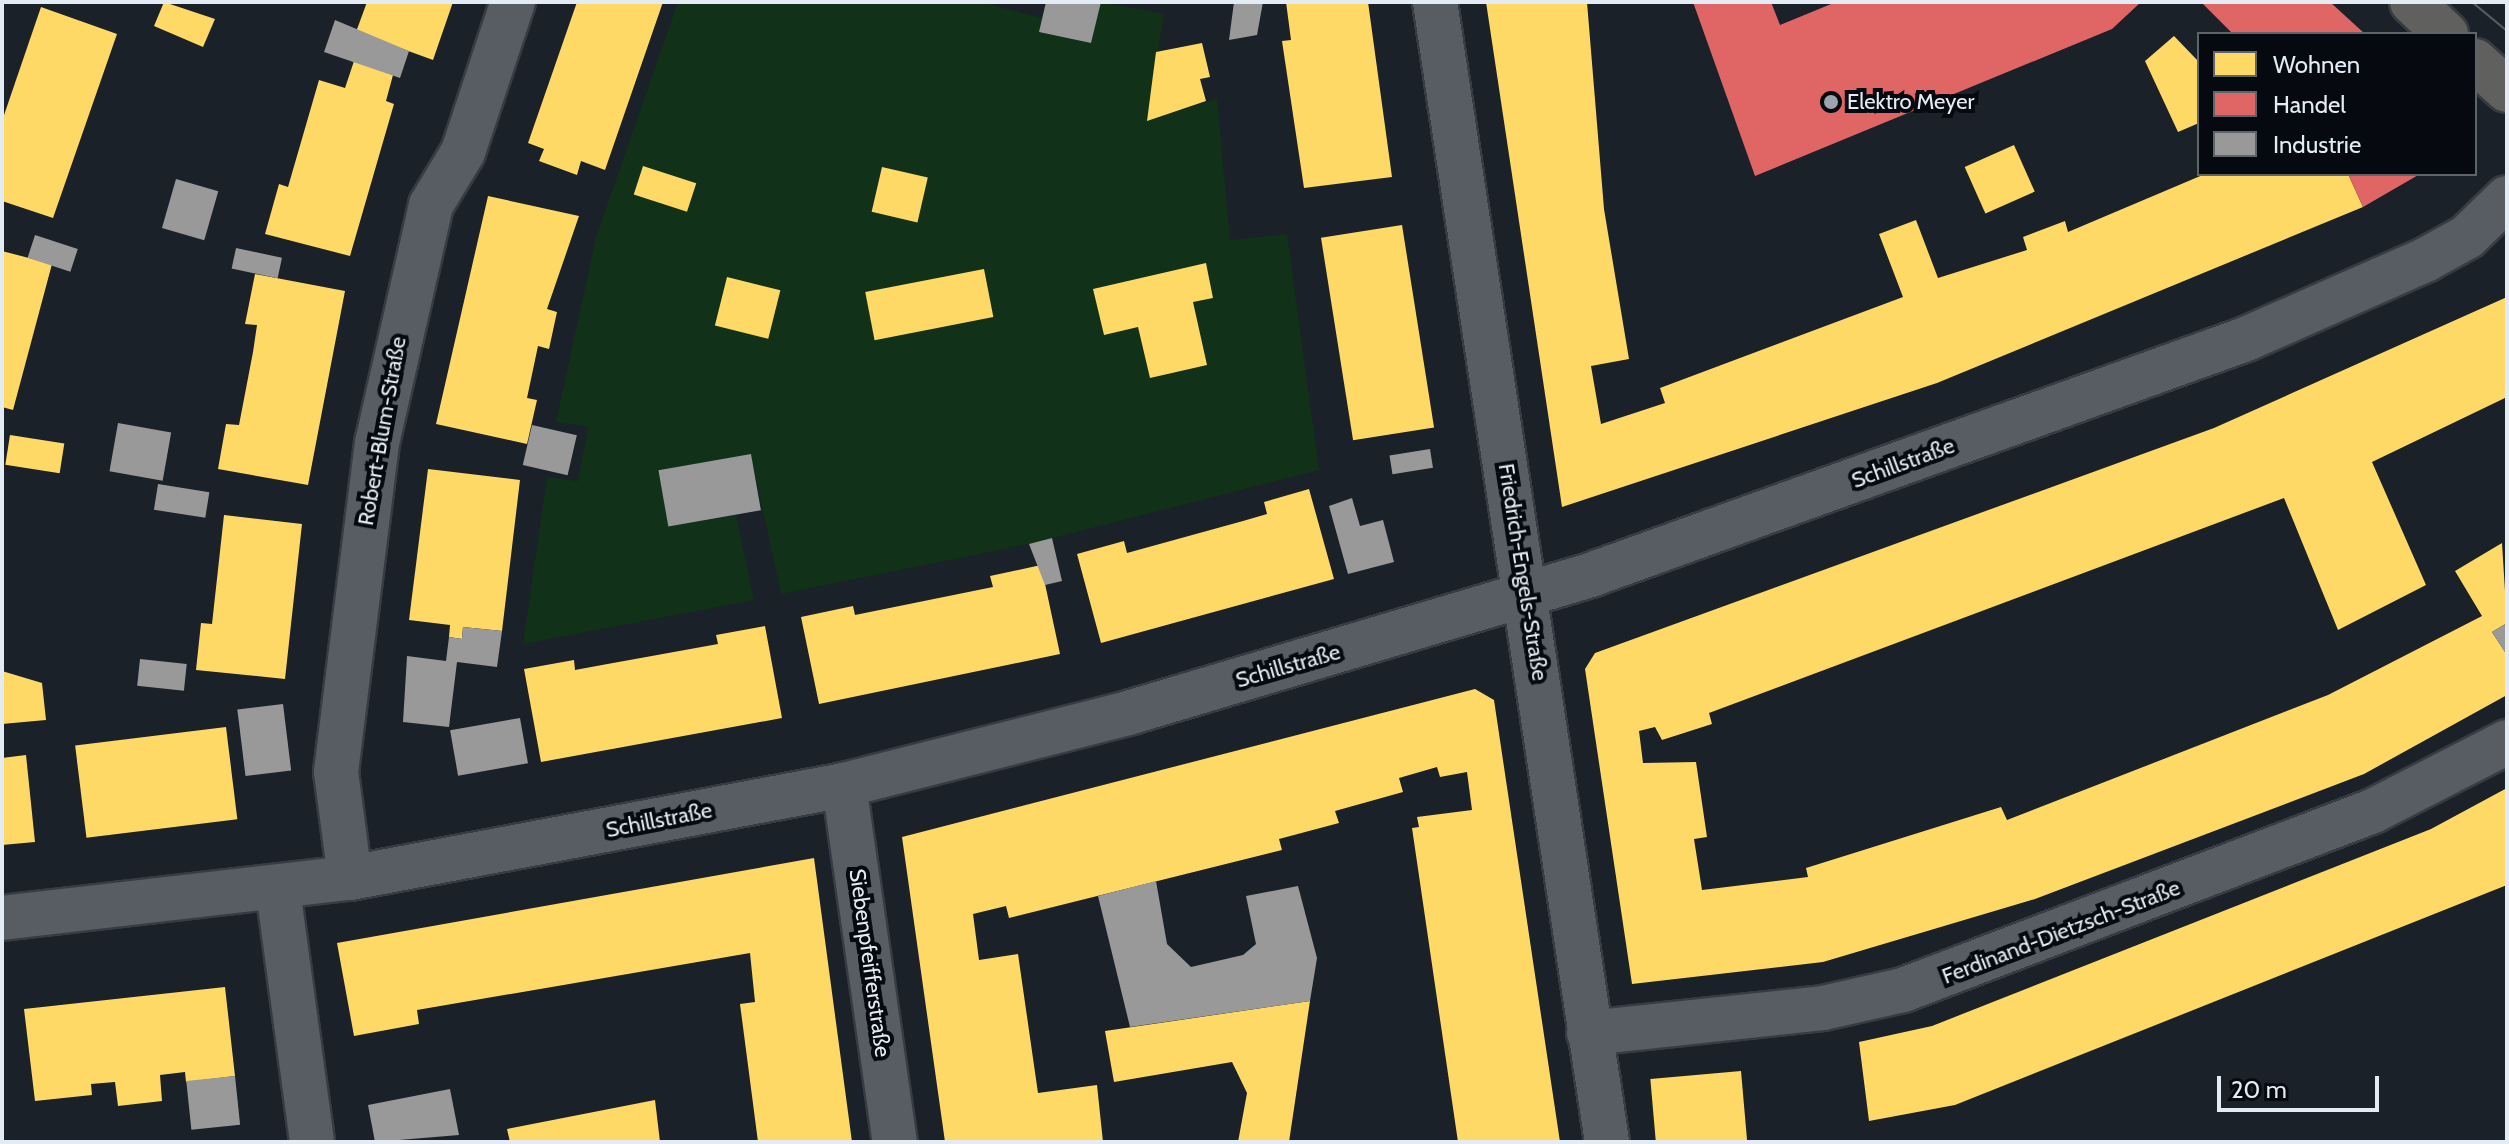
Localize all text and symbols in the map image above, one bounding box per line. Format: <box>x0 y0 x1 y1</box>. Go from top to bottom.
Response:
legend <box>2197 32 2477 176</box>
text: Wohnen <box>2273 50 2360 79</box>
place label: Elektro Meyer <box>1847 89 1974 115</box>
text: Handel <box>2273 90 2346 119</box>
marker: Elektro Meyer <box>1822 93 1840 111</box>
text: Industrie <box>2273 130 2361 159</box>
street label: Robert-Blum-Straße <box>352 335 412 527</box>
street label: Schillstraße <box>1848 432 1958 494</box>
street label: Friedrich-Engels-Straße <box>1493 462 1553 682</box>
street label: Schillstraße <box>1233 638 1343 694</box>
street label: Schillstraße <box>604 797 714 843</box>
street label: Siebenpfeifferstraße <box>844 867 896 1059</box>
street label: Ferdinand-Dietzsch-Straße <box>1938 874 2184 990</box>
scale bar <box>2221 1060 2383 1110</box>
text: 20 m <box>2231 1075 2287 1104</box>

